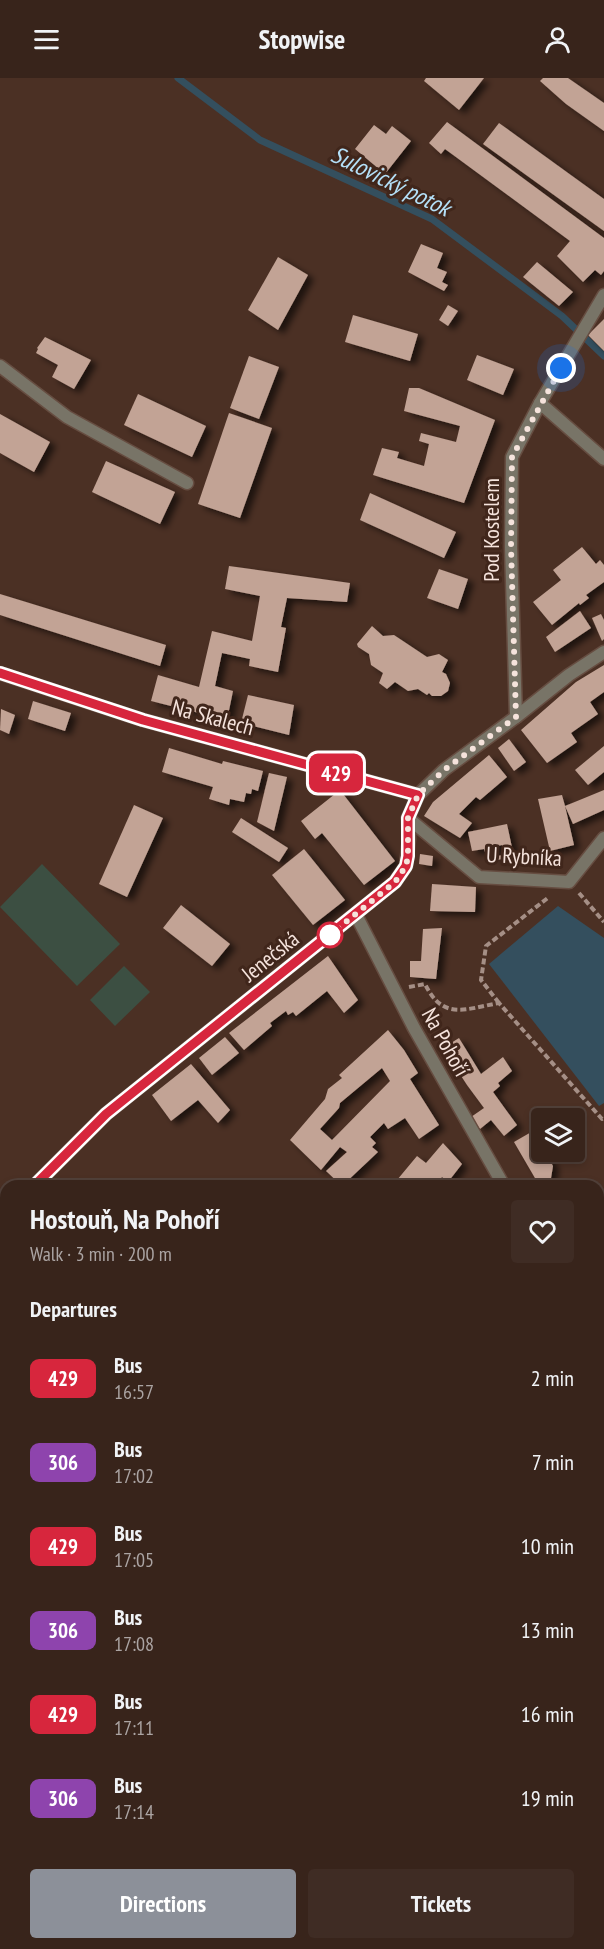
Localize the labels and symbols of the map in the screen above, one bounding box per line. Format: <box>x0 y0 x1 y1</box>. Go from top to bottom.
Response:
water label: Sulovický potok <box>326 139 458 224</box>
your location <box>546 353 576 383</box>
street label: Pod Kostelem <box>477 478 505 582</box>
street label: Na Skalech <box>169 693 257 741</box>
line badge: 429 <box>302 754 370 792</box>
street label: U Rybníka <box>485 840 563 872</box>
unlabelled marker <box>317 922 343 948</box>
street label: Jenečská <box>235 924 304 988</box>
street label: Na Pohoří <box>416 1003 476 1081</box>

